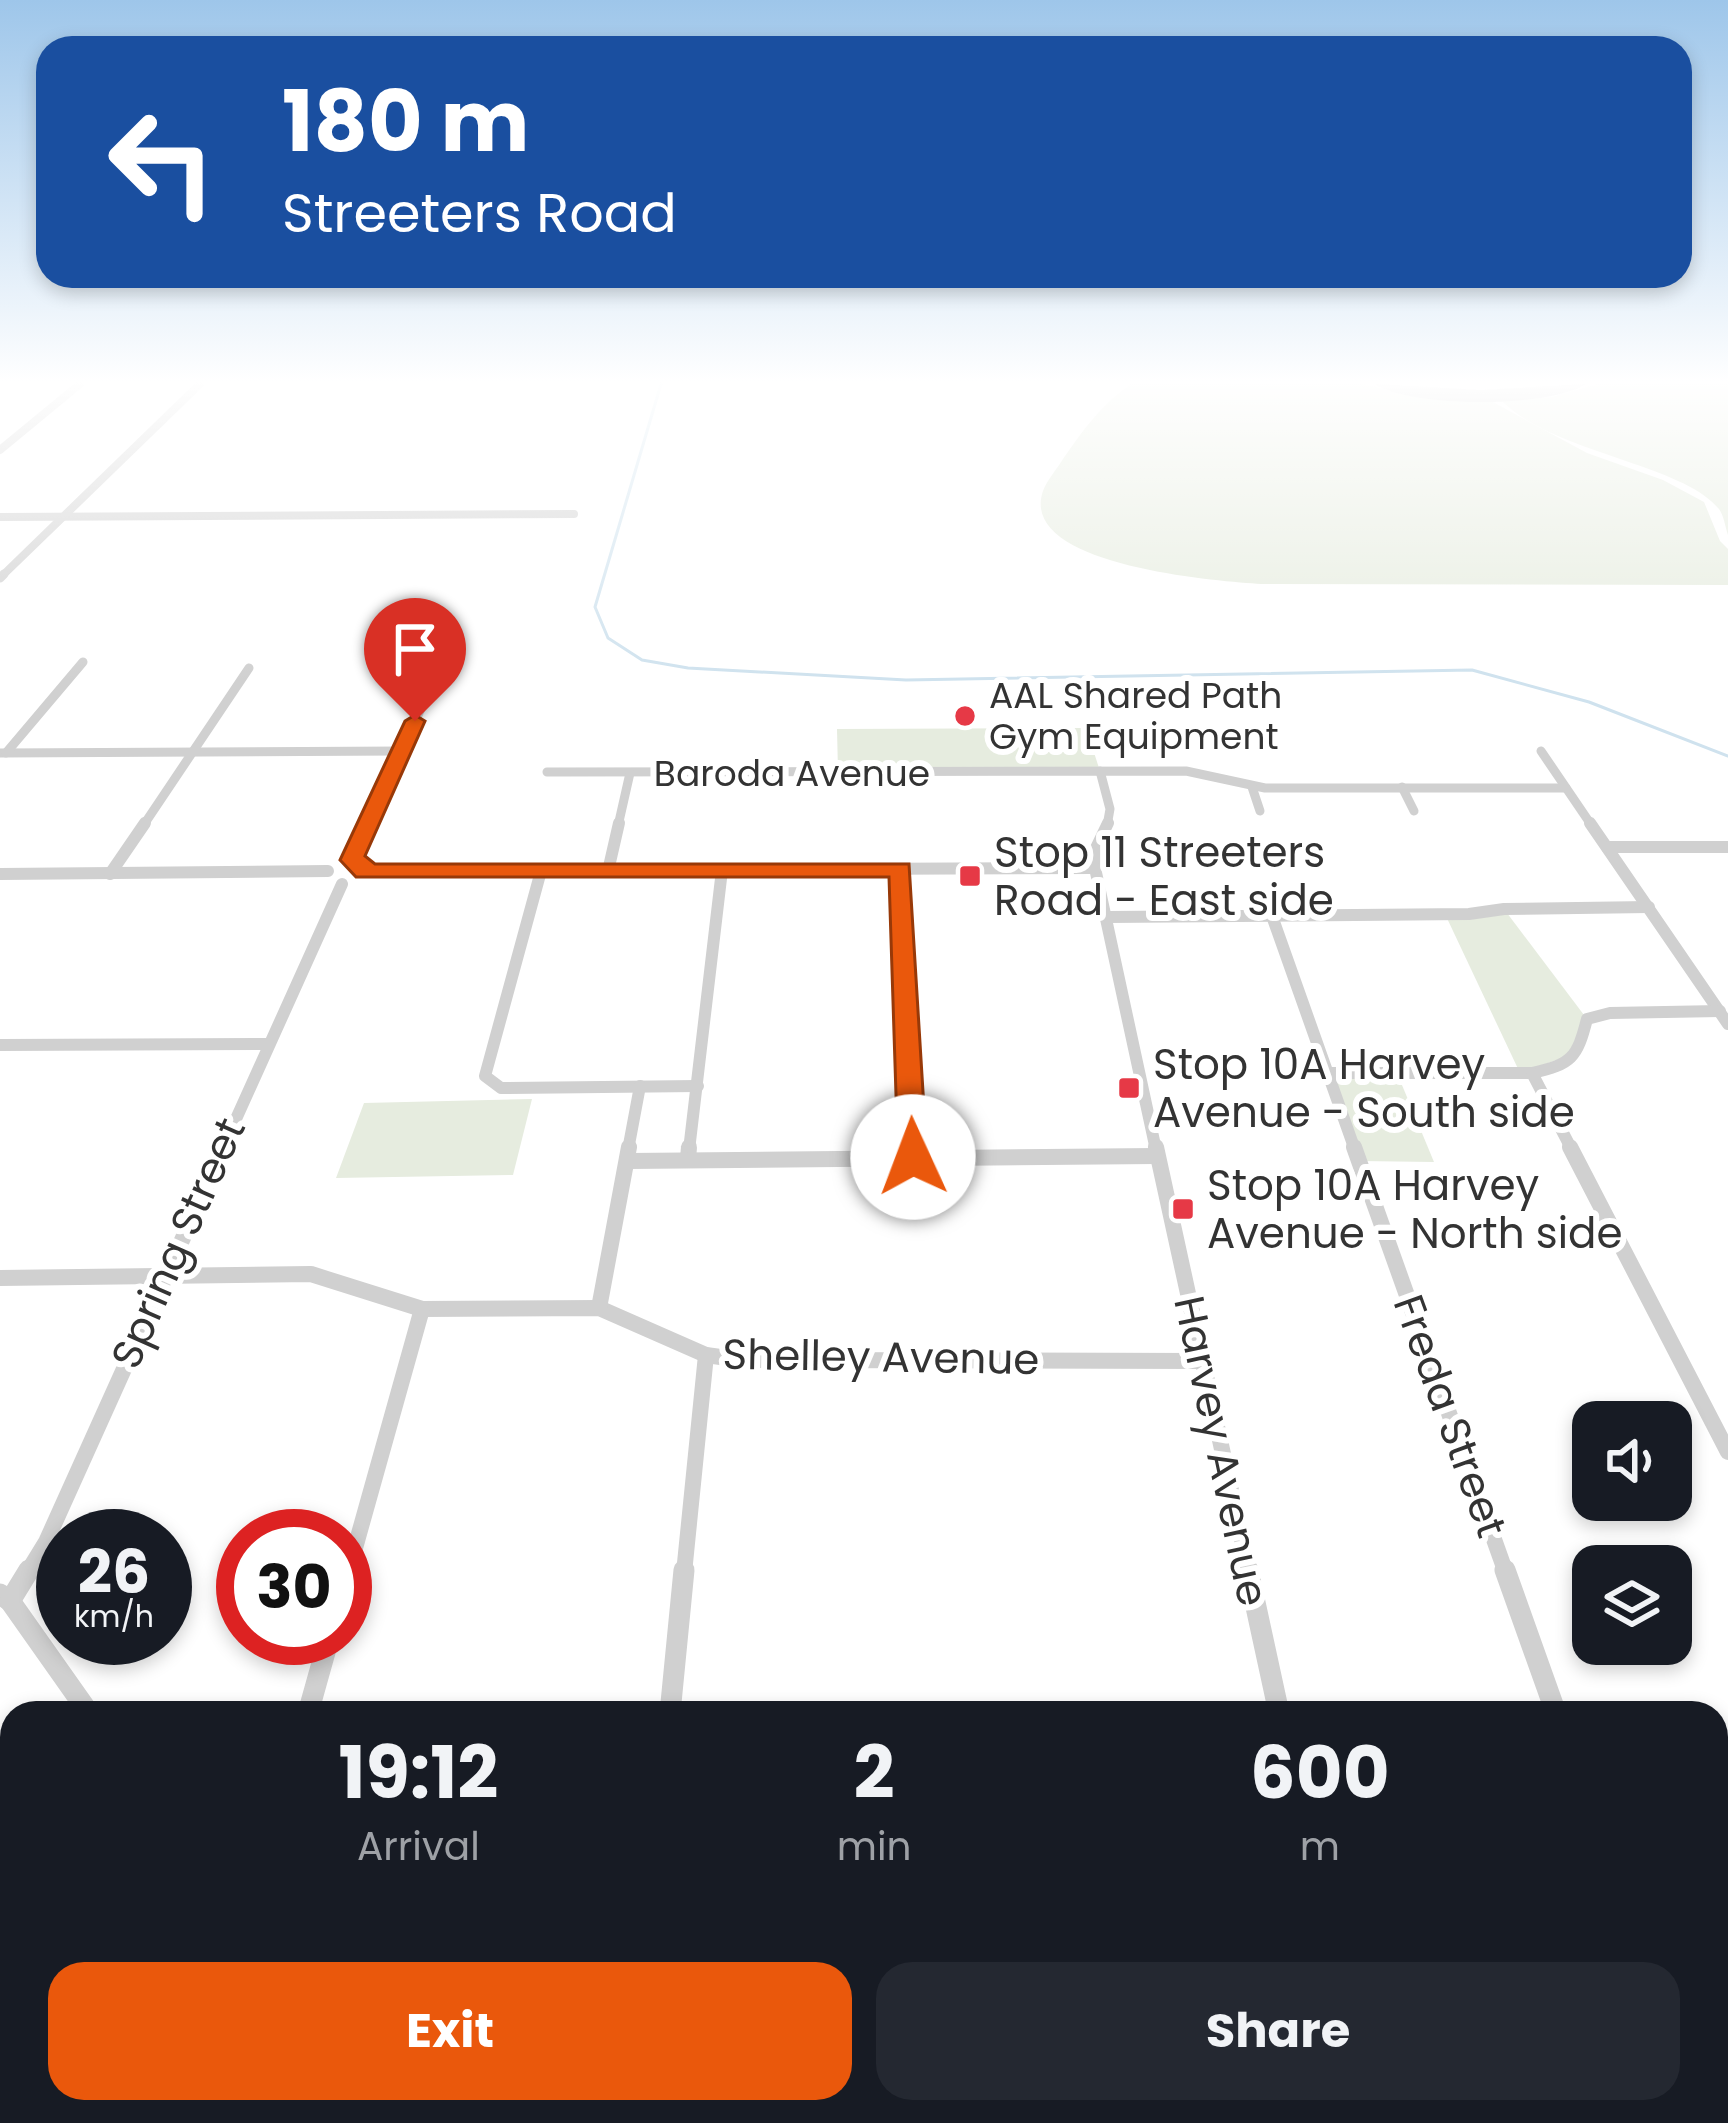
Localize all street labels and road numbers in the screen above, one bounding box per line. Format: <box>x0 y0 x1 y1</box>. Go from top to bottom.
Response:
street label: Baroda Avenue <box>654 748 930 799</box>
street label: Spring Street <box>96 1108 260 1378</box>
street label: Freda Street <box>1379 1287 1521 1545</box>
street label: Harvey Avenue <box>1159 1291 1283 1611</box>
street label: Shelley Avenue <box>722 1325 1040 1389</box>

